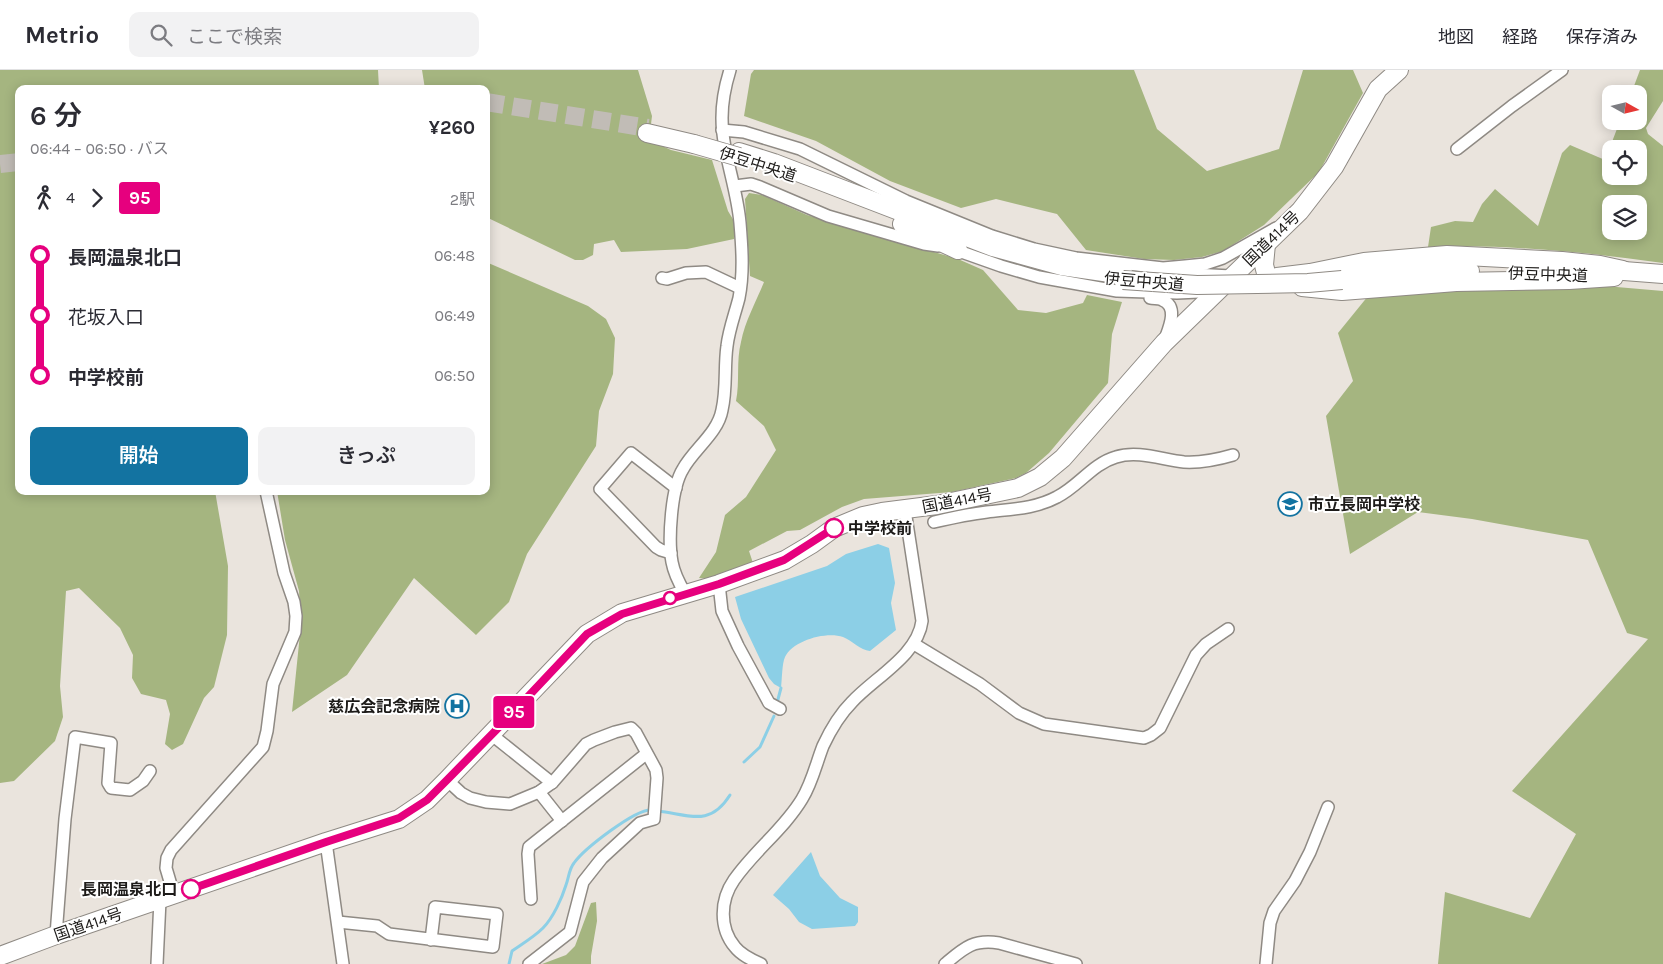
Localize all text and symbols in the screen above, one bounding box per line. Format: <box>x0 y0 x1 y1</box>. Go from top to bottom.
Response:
search box <box>129 12 479 57</box>
text: Metrio <box>25 21 99 49</box>
icon: search <box>147 21 175 49</box>
text: ここで検索 <box>187 26 282 48</box>
text: 地図 <box>1438 26 1474 48</box>
text: 経路 <box>1502 26 1538 48</box>
text: 保存済み <box>1566 26 1638 48</box>
north arrow <box>1602 85 1648 130</box>
map controls <box>1602 85 1647 240</box>
text: 6 分 <box>30 99 82 132</box>
text: ¥260 <box>429 117 475 139</box>
text: 06:44 – 06:50 · バス <box>30 139 169 158</box>
button: locate <box>1602 140 1647 185</box>
street label: 伊豆中央道 <box>717 143 799 186</box>
icon: walk <box>30 184 58 212</box>
icon: forward <box>83 184 111 212</box>
text: 95 <box>129 187 150 209</box>
text: 4 <box>66 188 75 207</box>
text: 2駅 <box>450 190 475 209</box>
button: layers <box>1602 195 1647 240</box>
street label: 国道414号 <box>1239 207 1304 270</box>
text: 06:48 <box>434 246 475 265</box>
text: 長岡温泉北口 <box>68 247 182 269</box>
street label: 伊豆中央道 <box>1508 264 1588 285</box>
street label: 伊豆中央道 <box>1103 269 1185 294</box>
text: 06:49 <box>434 306 475 325</box>
text: 花坂入口 <box>68 307 144 329</box>
text: 06:50 <box>434 366 475 385</box>
text: 中学校前 <box>68 367 144 389</box>
button: 開始 <box>30 427 248 485</box>
button: きっぷ <box>258 427 475 485</box>
street label: 国道414号 <box>920 484 994 517</box>
school or university icon: 市立長岡中学校 <box>1277 491 1303 517</box>
place label: 市立長岡中学校 <box>1308 495 1420 514</box>
marker: 中学校前 <box>824 518 844 538</box>
place label: 中学校前 <box>848 519 912 538</box>
unlabelled marker <box>663 591 677 605</box>
hospital icon: 慈広会記念病院 <box>444 693 470 719</box>
line badge: 95 <box>492 696 536 728</box>
place label: 慈広会記念病院 <box>328 697 440 716</box>
text: 95 <box>503 701 525 723</box>
marker: 長岡温泉北口 <box>181 879 201 899</box>
place label: 長岡温泉北口 <box>81 880 177 899</box>
street label: 国道414号 <box>51 904 125 945</box>

